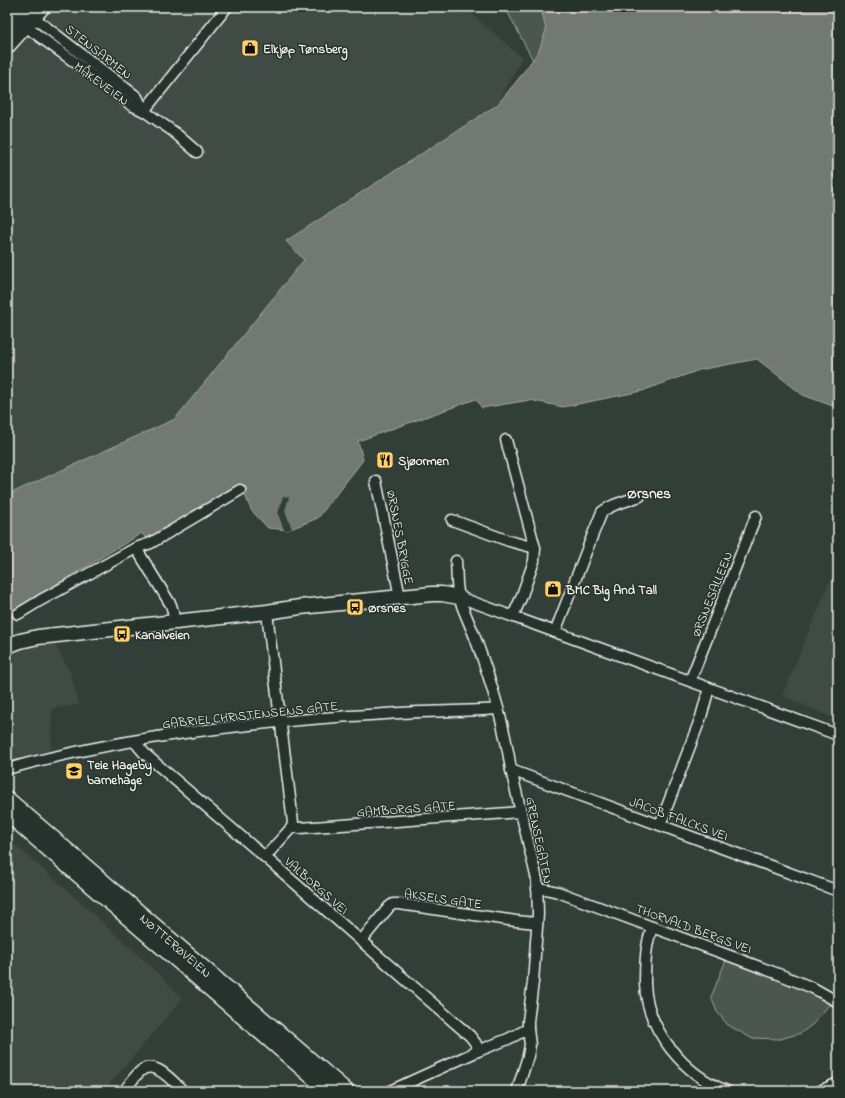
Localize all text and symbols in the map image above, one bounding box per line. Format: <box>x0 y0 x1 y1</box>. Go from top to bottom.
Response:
street label: STENSARMEN <box>60 20 136 84</box>
shop icon: Elkjøp Tønsberg <box>240 38 260 58</box>
place label: Elkjøp Tønsberg <box>263 40 348 61</box>
street label: MÅKEVEIEN <box>70 58 133 111</box>
restaurant icon: Sjøormen <box>375 450 395 470</box>
place label: Sjøormen <box>398 452 449 471</box>
district label: Ørsnes <box>627 483 671 505</box>
street label: ØRSNES BRYGGE <box>381 488 418 586</box>
street label: ØRSNESALLEEN <box>687 549 738 640</box>
shop icon: BMC Big And Tall <box>543 579 563 599</box>
place label: BMC Big And Tall <box>565 581 657 602</box>
bus stop icon: Ørsnes <box>345 597 365 617</box>
place label: Ørsnes <box>368 599 406 618</box>
bus stop icon: Kanalveien <box>112 624 132 644</box>
place label: Kanalveien <box>135 626 190 645</box>
street label: GABRIEL CHRISTENSENS GATE <box>161 697 339 734</box>
place label: Teie Hageby barnehage <box>87 756 152 792</box>
school or university icon: Teie Hageby barnehage <box>64 761 84 781</box>
street label: JACOB FALCKS VEI <box>626 793 731 846</box>
street label: GRENSEGATEN <box>520 795 557 886</box>
street label: GAMBORGS GATE <box>356 797 456 822</box>
street label: VALBORGS VEI <box>279 852 352 919</box>
street label: AKSELS GATE <box>403 885 483 914</box>
street label: THORVALD BERGS VEI <box>633 900 754 959</box>
street label: NØTTERØVEIEN <box>135 910 215 983</box>

